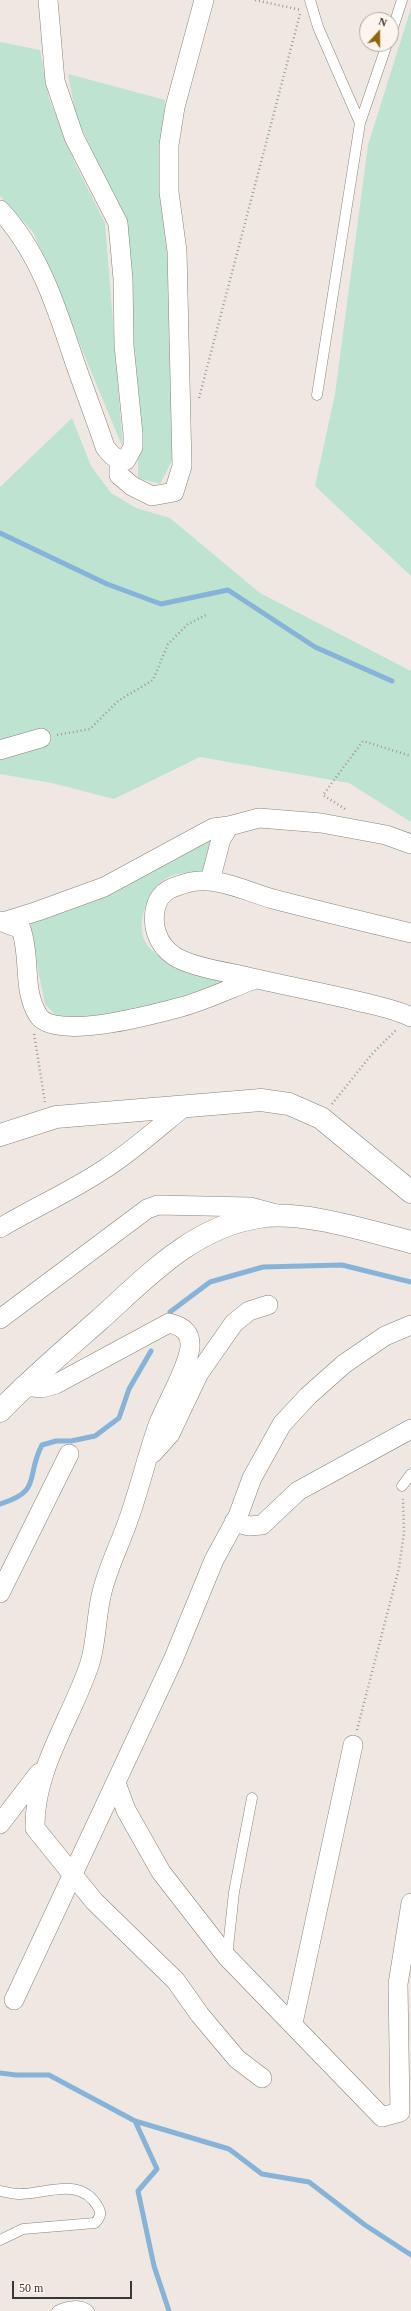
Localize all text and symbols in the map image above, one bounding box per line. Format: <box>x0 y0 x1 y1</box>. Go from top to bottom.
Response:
north arrow <box>359 12 399 52</box>
text: N <box>377 15 389 29</box>
scale bar <box>14 2273 134 2299</box>
text: 50 m <box>19 2281 43 2295</box>

